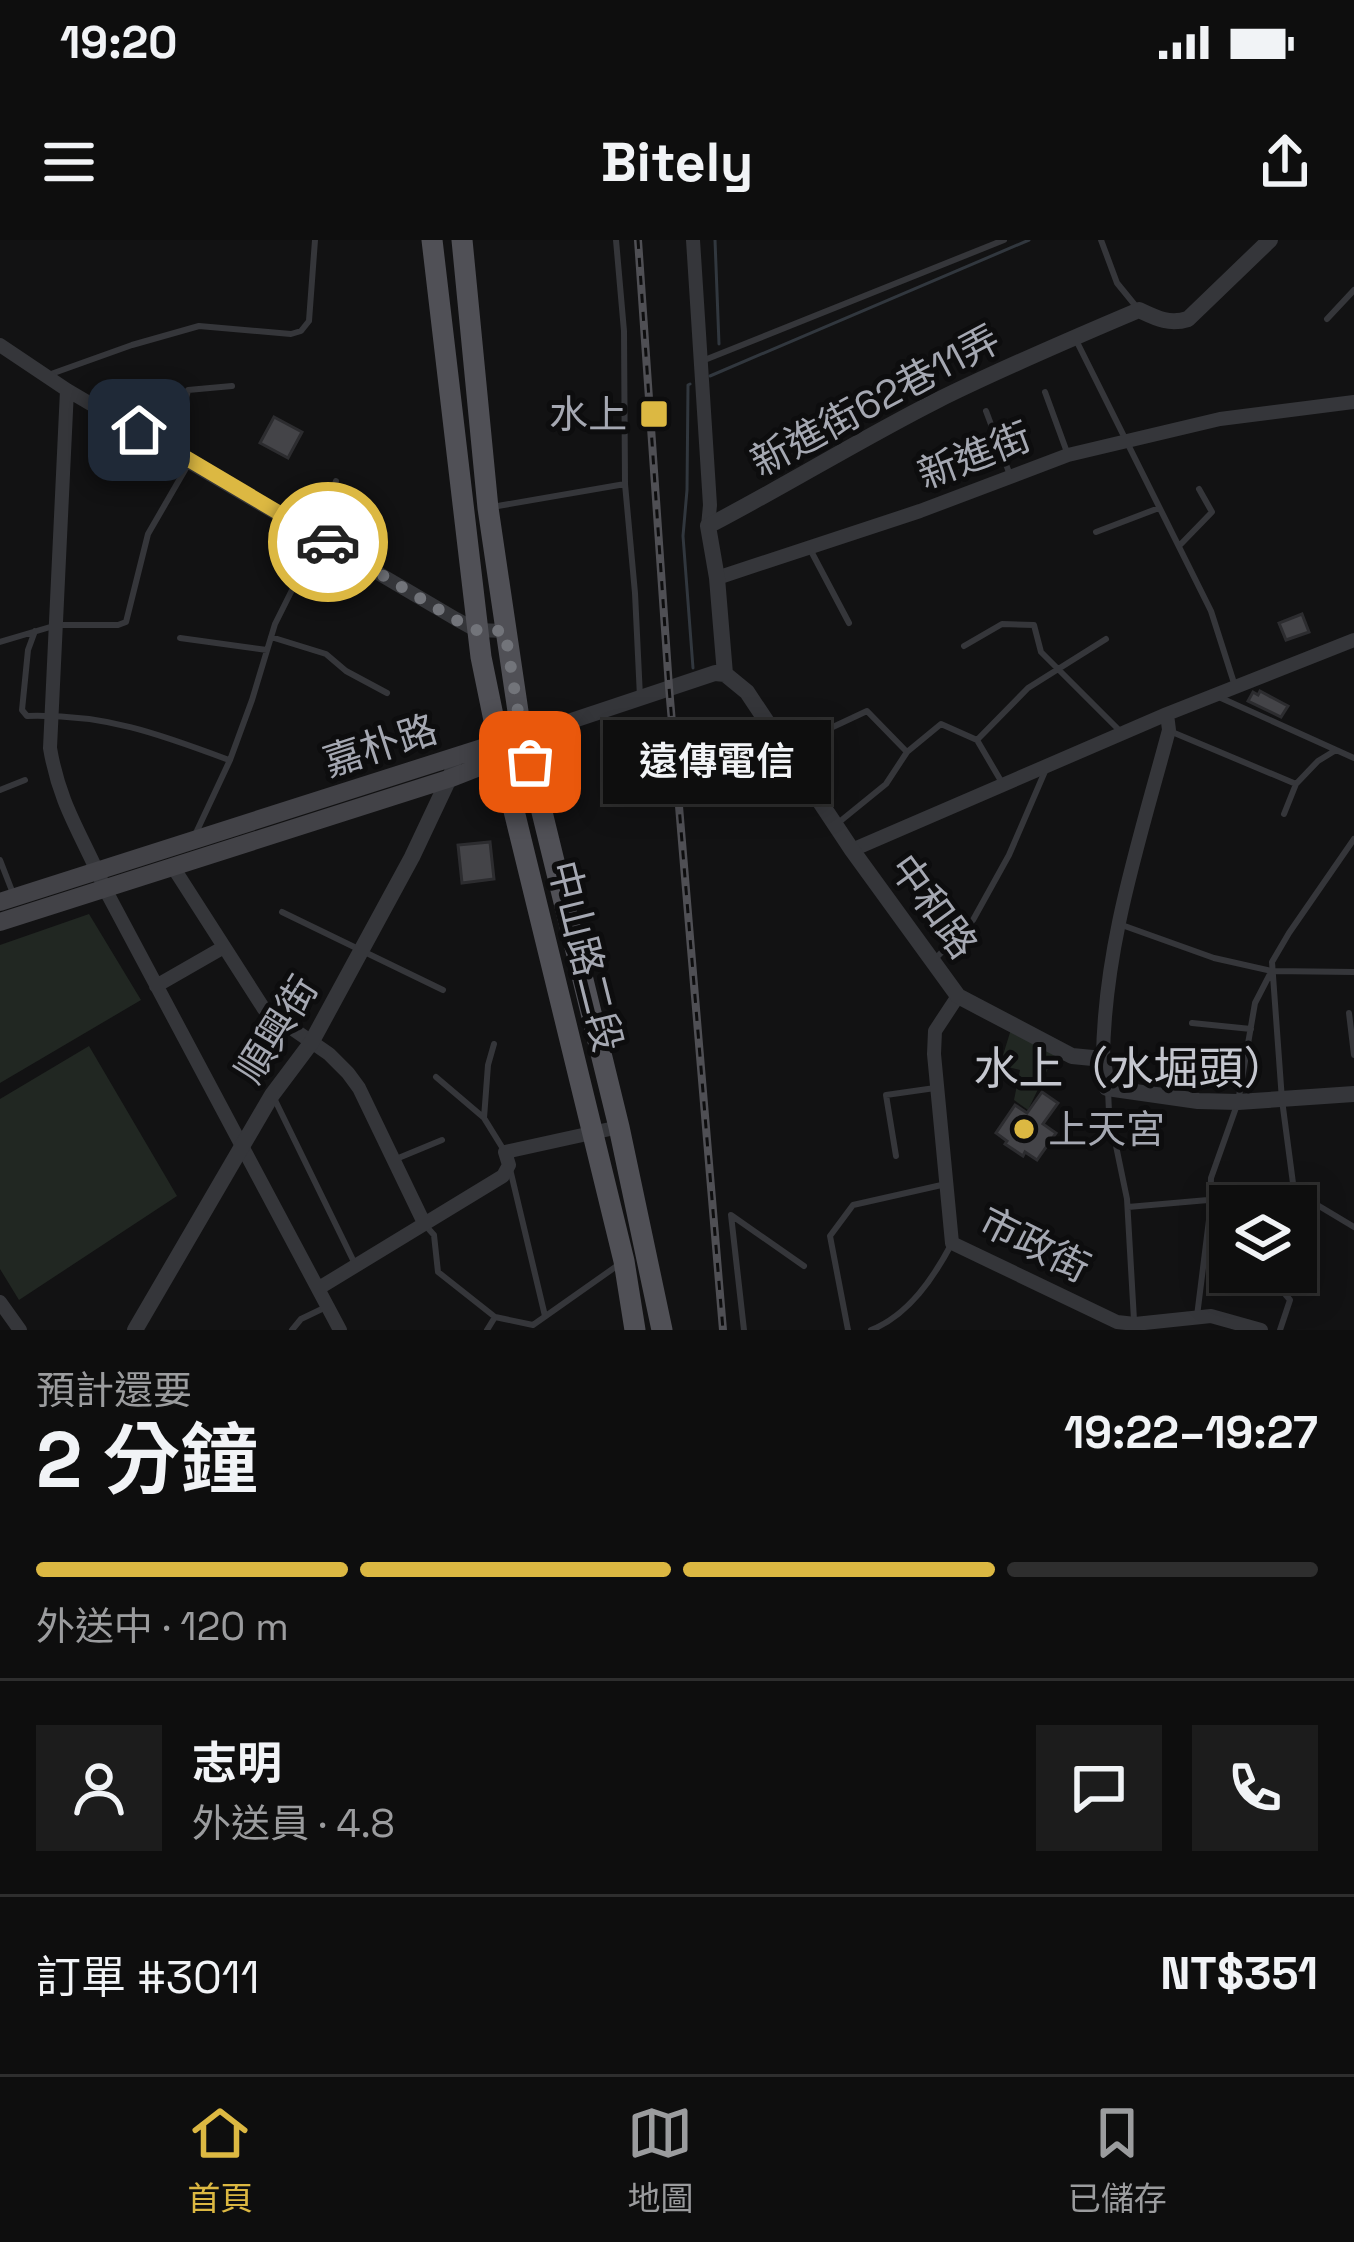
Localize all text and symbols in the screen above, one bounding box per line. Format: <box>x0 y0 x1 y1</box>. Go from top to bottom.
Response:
text: 19:20 <box>60 14 177 71</box>
text: Bitely <box>601 128 753 197</box>
icon: menu <box>36 129 102 195</box>
icon: share <box>1252 129 1318 195</box>
street label: 新進街62巷11弄 <box>743 315 1007 485</box>
pin <box>88 379 190 481</box>
place label: 水上 <box>549 390 627 439</box>
icon: home <box>106 397 172 463</box>
marker: 水上 <box>638 398 670 430</box>
street label: 新進街 <box>911 412 1037 498</box>
courier <box>268 482 388 602</box>
icon: car <box>295 509 361 575</box>
street label: 嘉朴路 <box>317 704 443 787</box>
pin <box>479 711 581 813</box>
callout: 遠傳電信 <box>602 720 830 804</box>
icon: bag <box>497 729 563 795</box>
text: 遠傳電信 <box>639 737 795 786</box>
street label: 中和路 <box>879 845 988 968</box>
street label: 中山路二段 <box>538 856 633 1057</box>
street label: 順興街 <box>225 967 328 1092</box>
district label: 水上（水堀頭） <box>973 1040 1289 1097</box>
place label: 上天宮 <box>1048 1105 1165 1154</box>
marker: 上天宮 <box>1011 1116 1037 1142</box>
map controls <box>1209 1185 1317 1293</box>
button: layers <box>1209 1185 1317 1293</box>
street label: 市政街 <box>972 1196 1098 1293</box>
text: 預計還要 <box>36 1366 192 1415</box>
text: 19:22–19:27 <box>1064 1404 1318 1461</box>
text: 2 分鐘 <box>36 1410 258 1510</box>
text: 外送中 · 120 m <box>36 1602 289 1651</box>
button: person <box>36 1725 162 1851</box>
button: chat <box>1036 1725 1162 1851</box>
button: phone <box>1192 1725 1318 1851</box>
text: 志明 <box>192 1735 282 1792</box>
text: 外送員 · 4.8 <box>192 1799 395 1848</box>
text: NT$351 <box>1160 1945 1318 2002</box>
text: 訂單 #3011 <box>36 1949 259 2006</box>
tab: 首頁 <box>187 2100 253 2220</box>
tab: 地圖 <box>627 2100 693 2220</box>
tab: 已儲存 <box>1068 2100 1167 2220</box>

